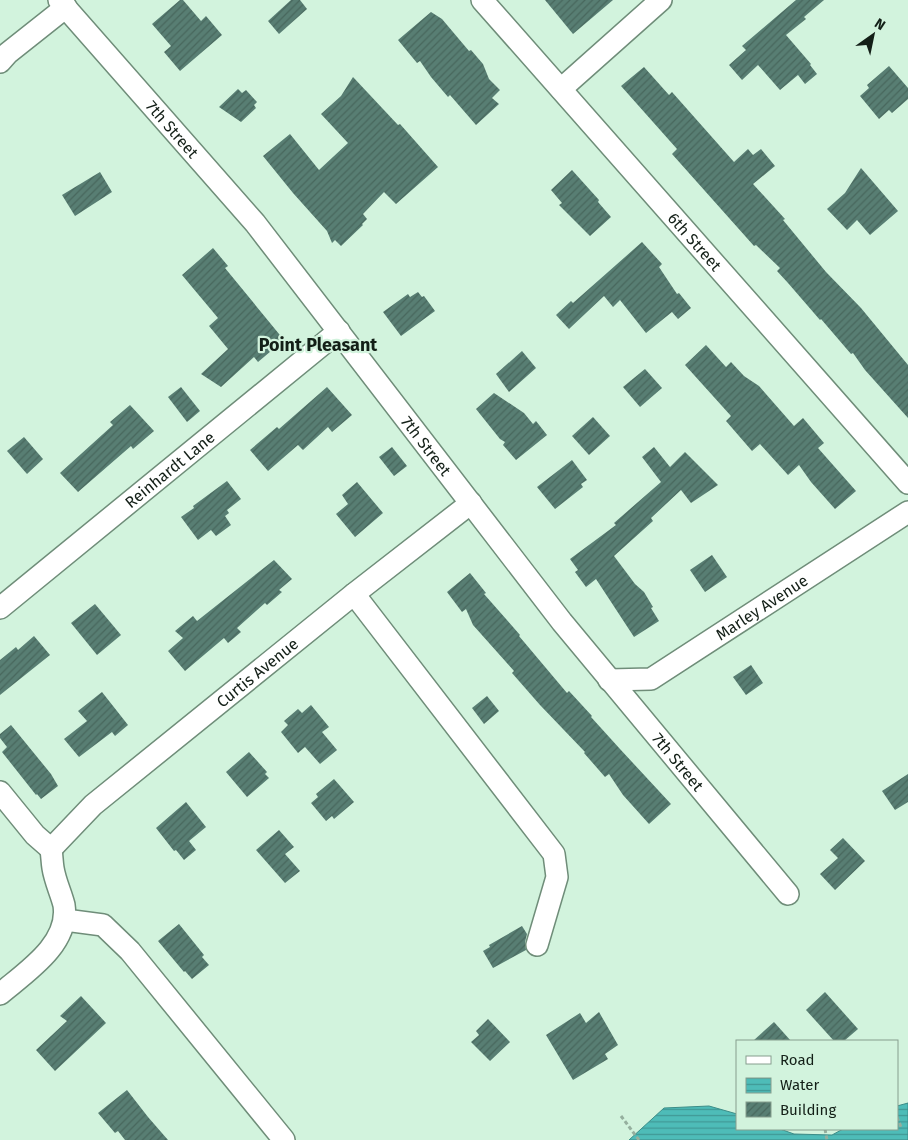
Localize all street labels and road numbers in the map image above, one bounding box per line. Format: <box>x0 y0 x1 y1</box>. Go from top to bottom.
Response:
street label: 7th Street <box>142 97 203 162</box>
street label: 6th Street <box>664 209 726 275</box>
street label: 7th Street <box>397 413 455 480</box>
street label: Reinhardt Lane <box>121 428 219 512</box>
street label: Marley Avenue <box>712 571 812 644</box>
street label: Curtis Avenue <box>213 634 302 711</box>
street label: 7th Street <box>648 729 708 795</box>

